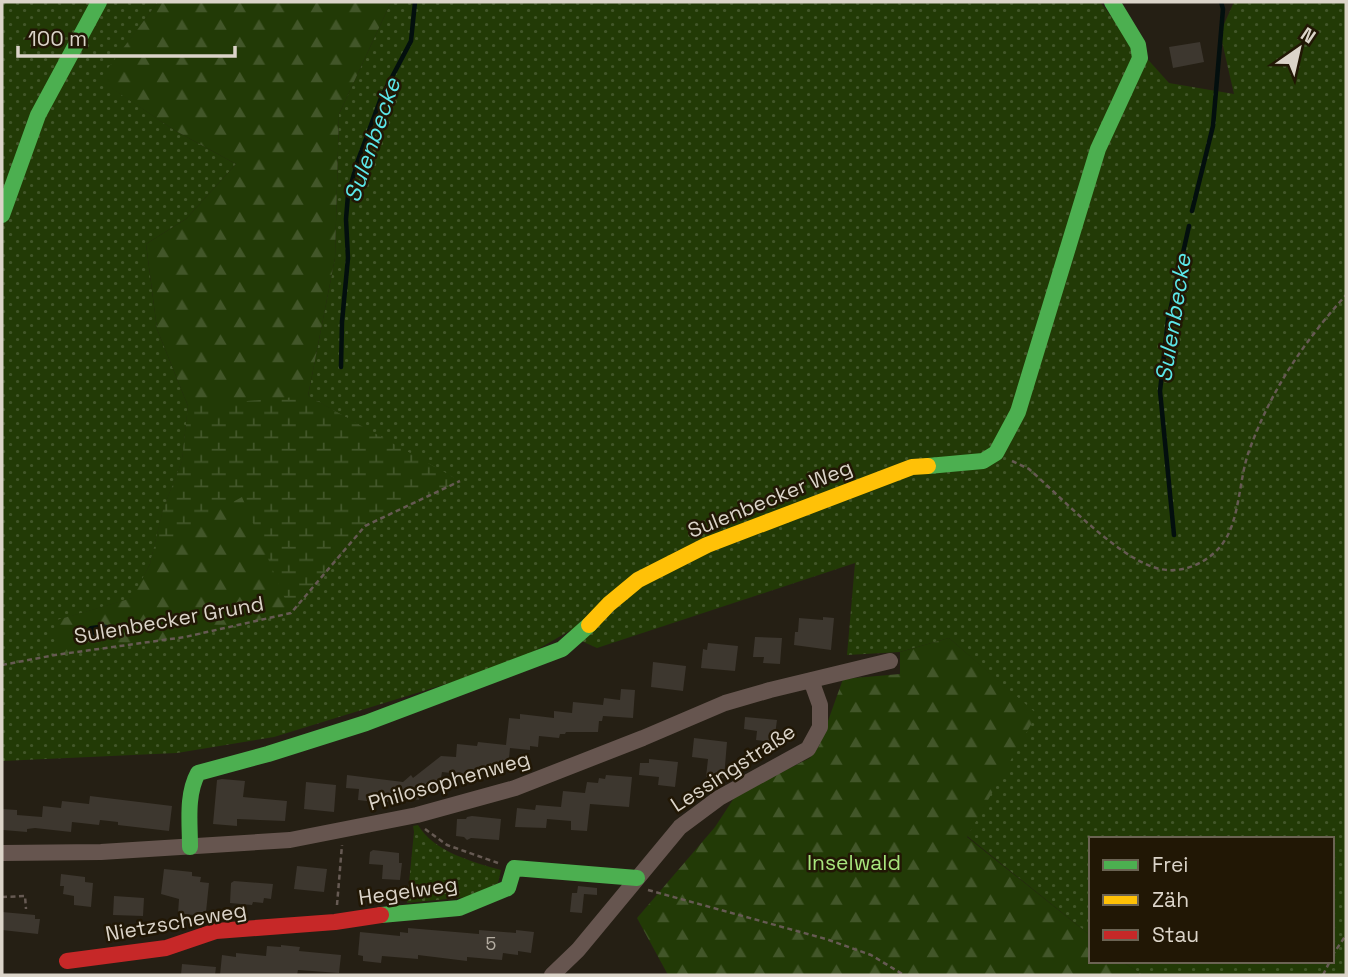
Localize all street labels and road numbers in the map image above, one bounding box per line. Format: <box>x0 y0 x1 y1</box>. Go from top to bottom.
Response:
street label: Sulenbecker Weg <box>684 453 856 544</box>
street label: Sulenbecker Grund <box>72 590 266 649</box>
street label: Lessingstraße <box>665 717 800 818</box>
street label: Philosophenweg <box>365 745 533 817</box>
street label: Hegelweg <box>357 870 459 911</box>
street label: Nietzscheweg <box>103 896 249 947</box>

